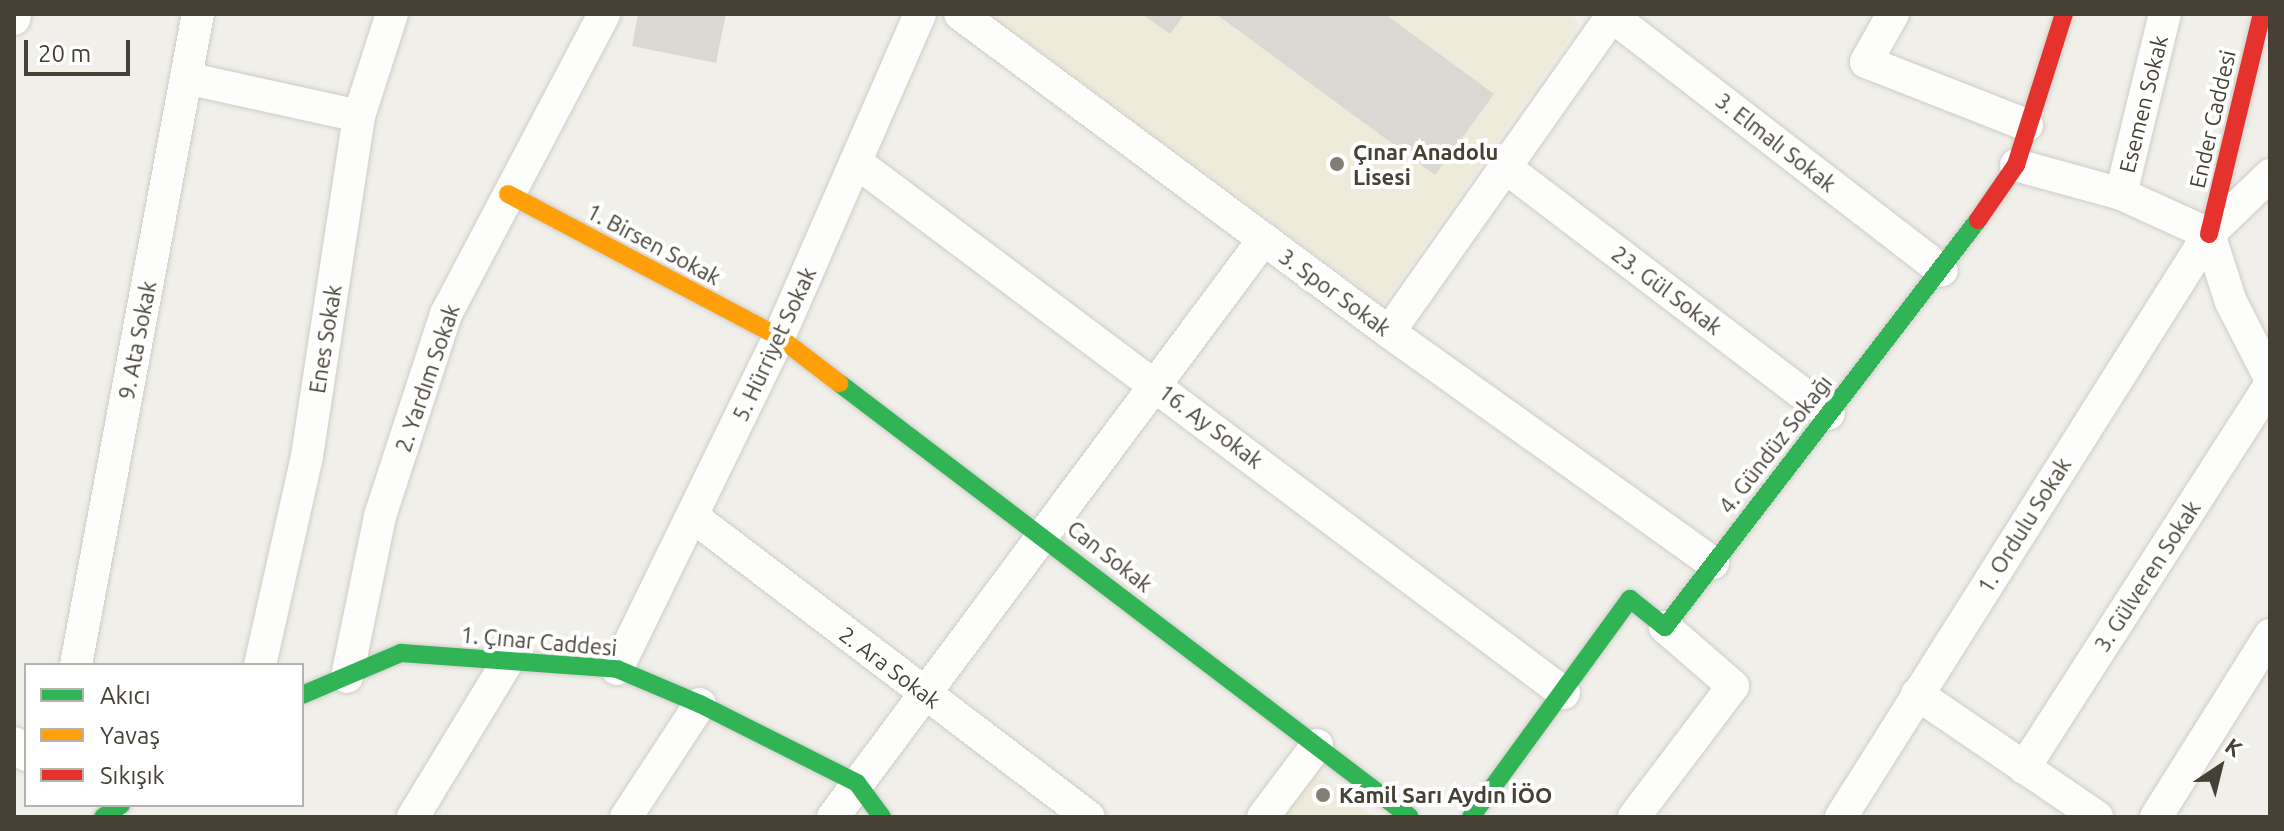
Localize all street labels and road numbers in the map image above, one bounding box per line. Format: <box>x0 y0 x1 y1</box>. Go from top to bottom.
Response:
street label: Esemen Sokak <box>2113 33 2173 175</box>
street label: Ender Caddesi <box>2183 47 2241 191</box>
street label: 3. Elmalı Sokak <box>1711 87 1841 197</box>
street label: 1. Birsen Sokak <box>583 198 725 290</box>
street label: 23. Gül Sokak <box>1607 240 1727 340</box>
street label: 3. Spor Sokak <box>1274 243 1396 341</box>
street label: 5. Hürriyet Sokak <box>727 263 821 425</box>
street label: 9. Ata Sokak <box>113 279 161 401</box>
street label: Enes Sokak <box>303 283 347 395</box>
street label: 2. Yardım Sokak <box>389 301 465 455</box>
street label: 4. Gündüz Sokağı <box>1713 370 1837 518</box>
street label: 16. Ay Sokak <box>1154 378 1268 474</box>
street label: 1. Ordulu Sokak <box>1972 452 2076 598</box>
street label: 3. Gülveren Sokak <box>2088 496 2206 656</box>
street label: Can Sokak <box>1062 515 1158 597</box>
street label: 2. Ara Sokak <box>834 620 946 714</box>
street label: 1. Çınar Caddesi <box>460 621 618 661</box>

